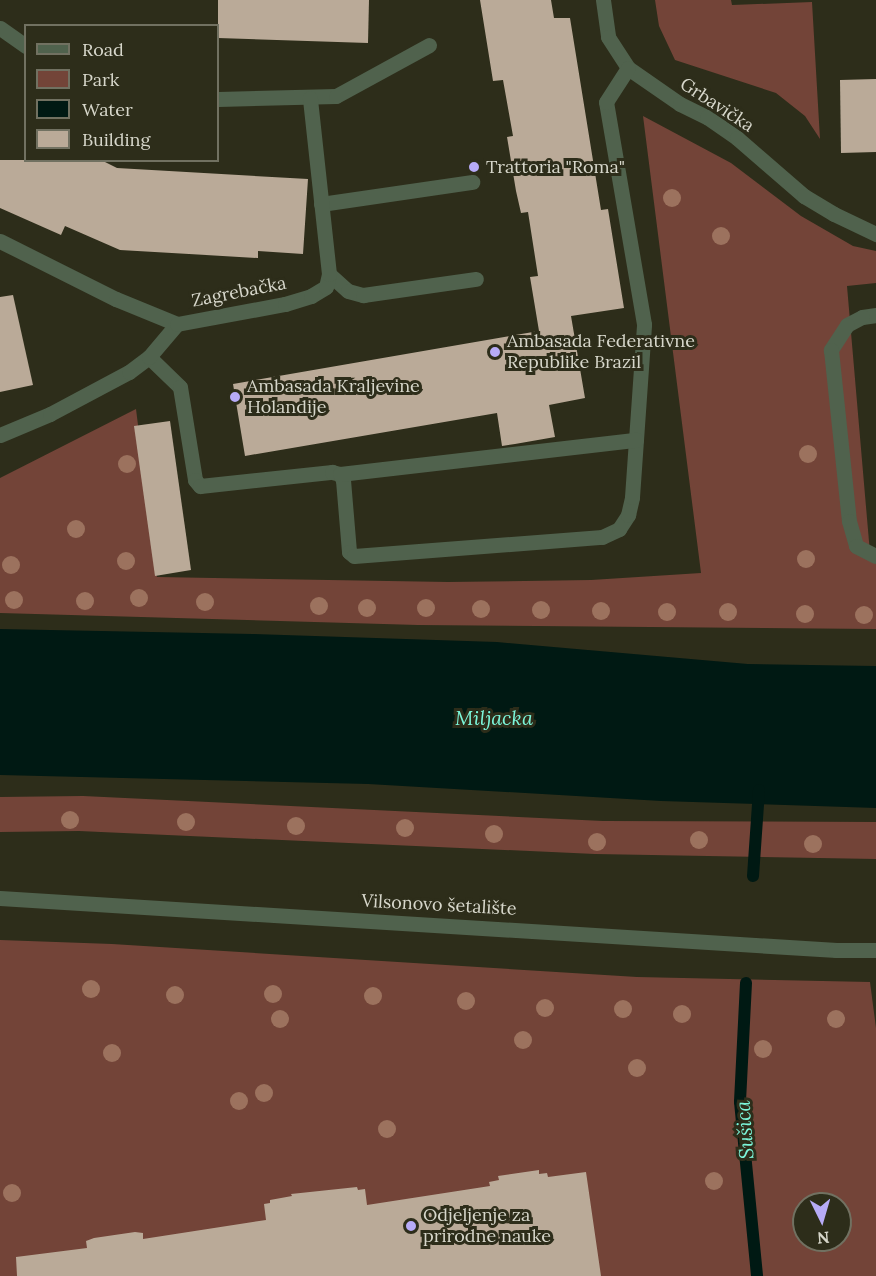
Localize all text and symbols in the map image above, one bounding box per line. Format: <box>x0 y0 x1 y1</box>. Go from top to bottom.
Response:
legend <box>24 24 219 162</box>
text: Road <box>82 38 124 61</box>
text: Park <box>82 68 119 91</box>
street label: Grbavička <box>676 73 758 137</box>
text: Water <box>82 98 133 121</box>
text: Building <box>82 128 150 151</box>
place label: Trattoria "Roma" <box>486 156 625 178</box>
marker: Trattoria "Roma" <box>467 160 481 174</box>
street label: Zagrebačka <box>190 272 288 312</box>
place label: Ambasada Federativne Republike Brazil <box>507 331 695 374</box>
marker: Ambasada Federativne Republike Brazil <box>488 345 502 359</box>
place label: Ambasada Kraljevine Holandije <box>247 376 420 418</box>
marker: Ambasada Kraljevine Holandije <box>228 390 242 404</box>
water label: Miljacka <box>455 705 533 729</box>
street label: Vilsonovo šetalište <box>361 890 517 920</box>
water label: Sušica <box>730 1100 758 1160</box>
north arrow <box>792 1192 852 1252</box>
place label: Odjeljenje za prirodne nauke <box>423 1205 551 1248</box>
marker: Odjeljenje za prirodne nauke <box>404 1219 418 1233</box>
text: N <box>816 1227 830 1248</box>

